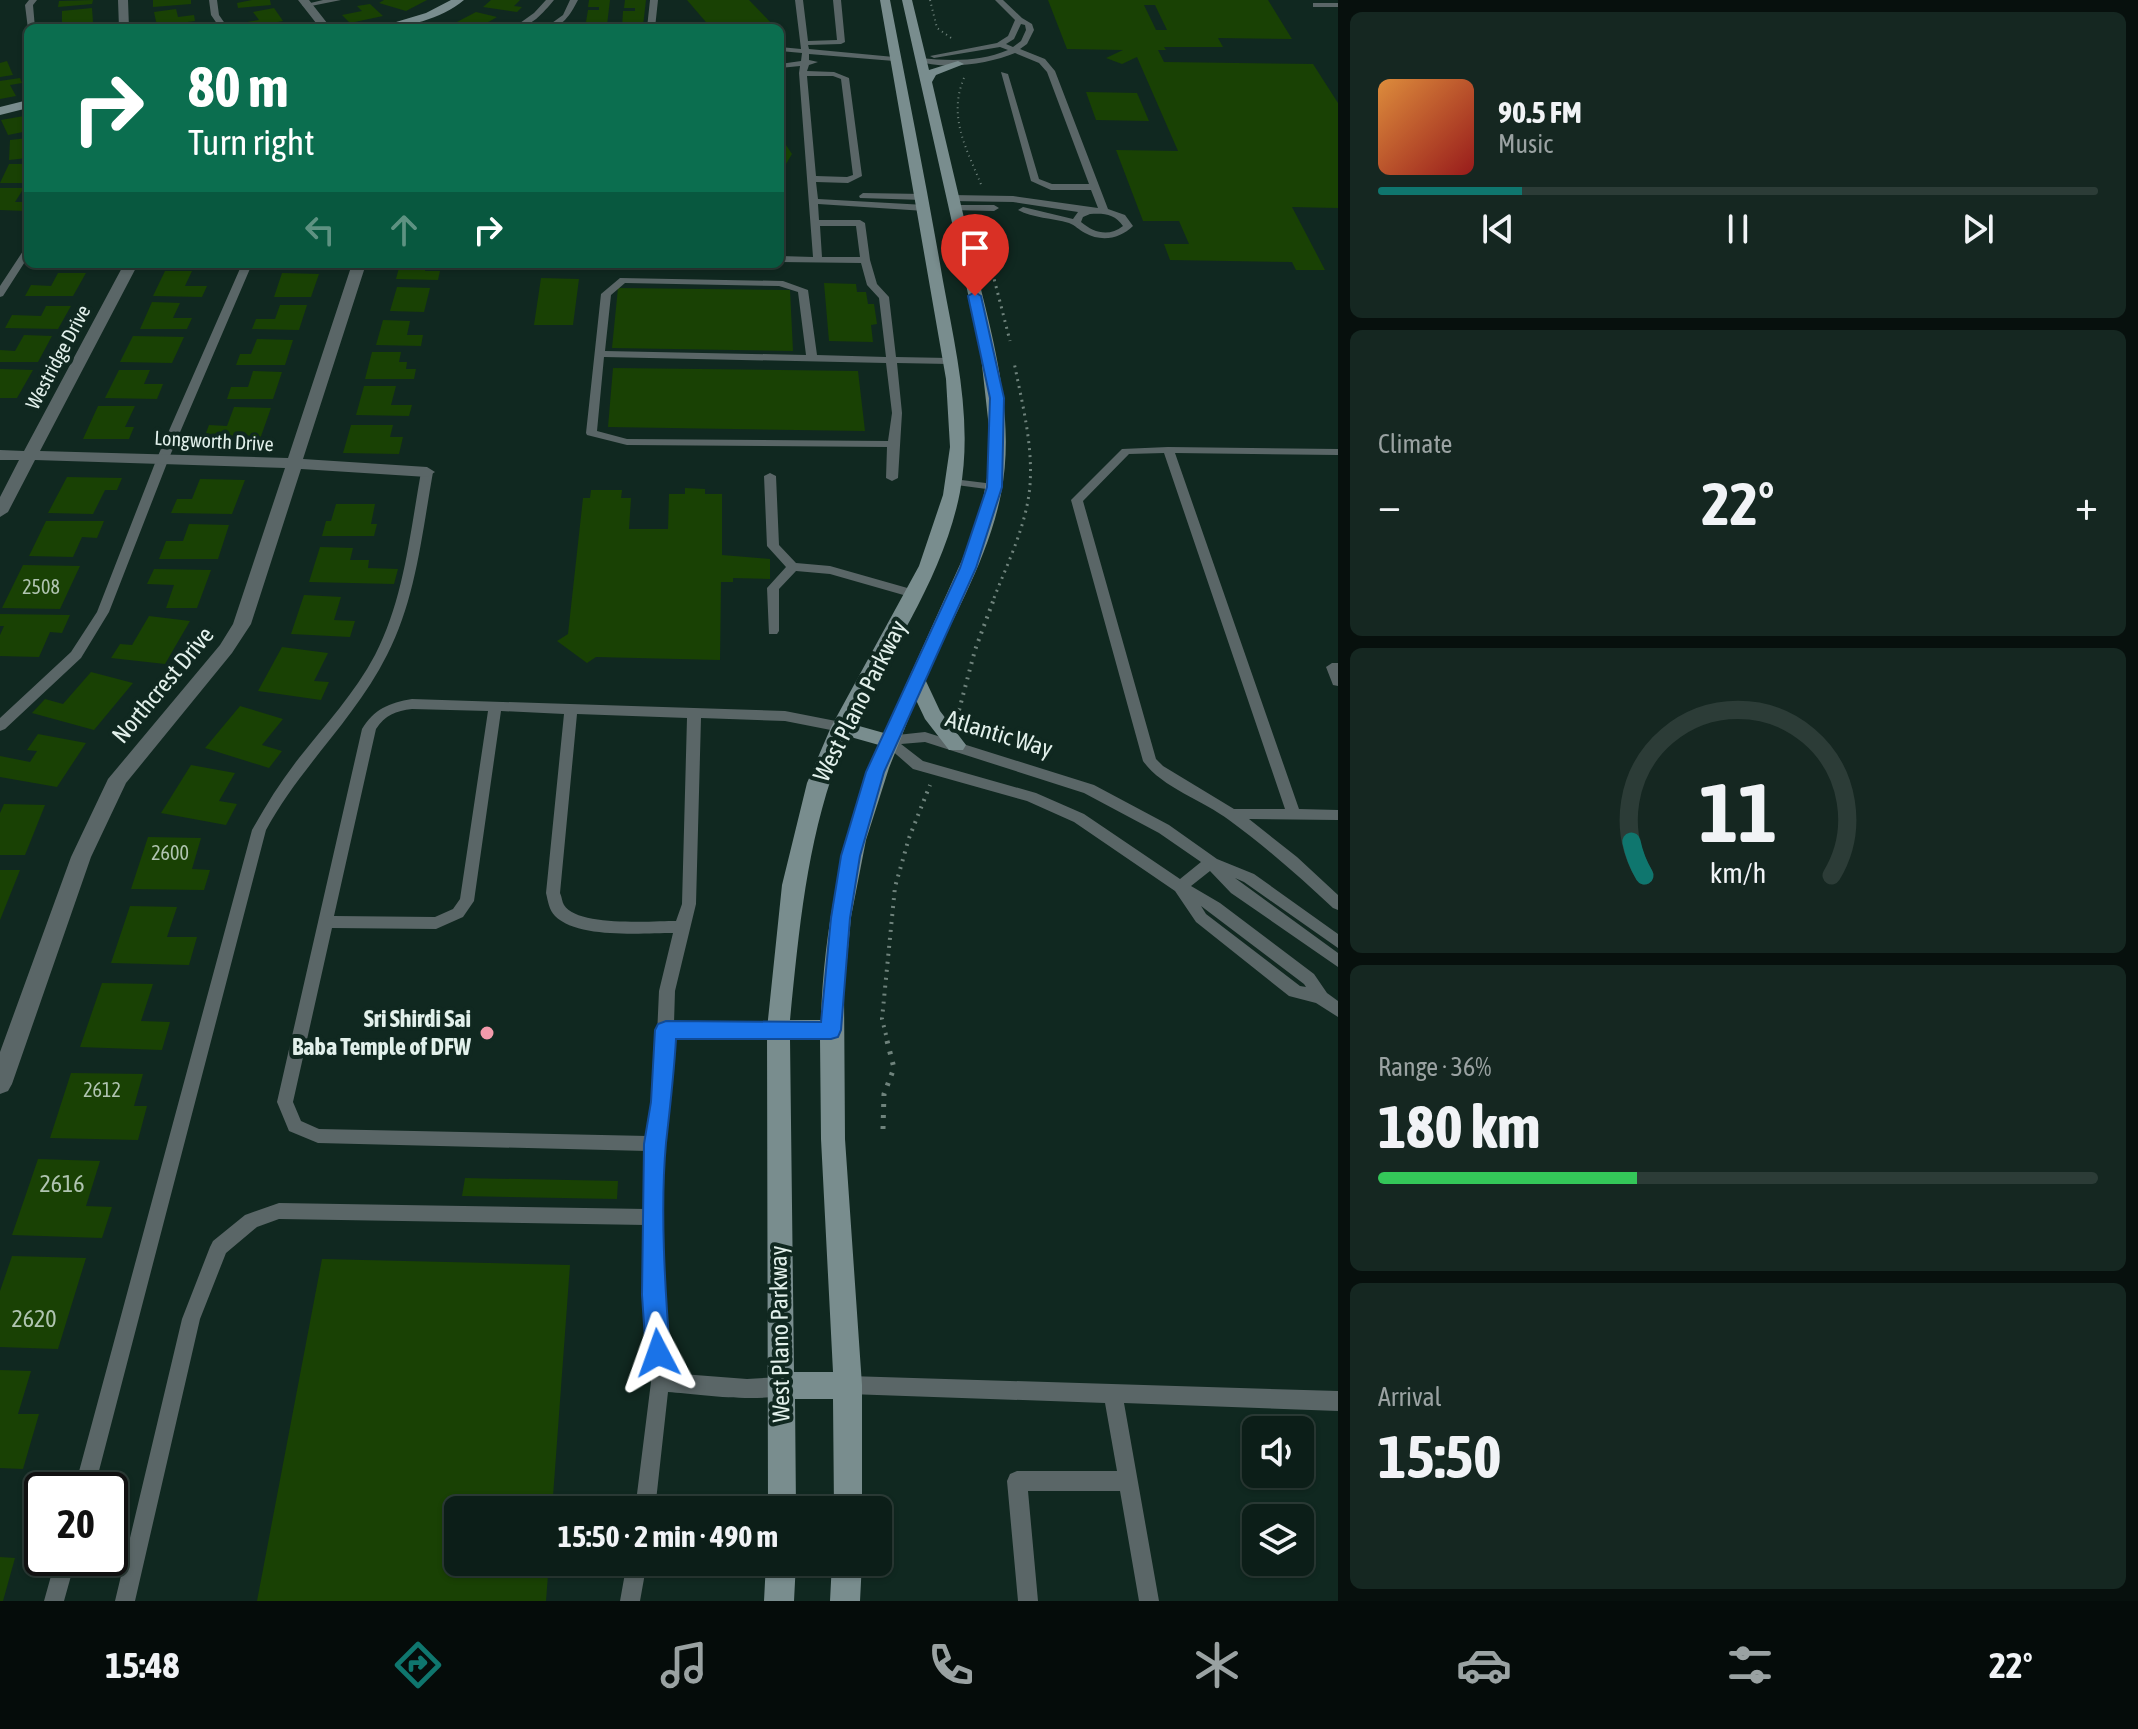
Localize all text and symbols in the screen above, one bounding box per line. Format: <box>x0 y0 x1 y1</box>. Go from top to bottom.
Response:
text: 80 m <box>188 55 289 119</box>
icon: right <box>56 56 160 160</box>
text: 90.5 FM <box>1498 95 1582 129</box>
text: Turn right <box>188 121 315 163</box>
text: Music <box>1498 129 1553 159</box>
icon: previous <box>1476 207 1520 251</box>
icon: pause <box>1716 207 1760 251</box>
icon: next <box>1956 207 2000 251</box>
icon: left <box>298 208 342 252</box>
icon: ahead <box>382 208 426 252</box>
icon: right <box>466 208 510 252</box>
pin <box>941 214 1009 296</box>
icon: arrive <box>953 226 997 270</box>
street label: Westridge Drive <box>20 301 95 413</box>
street label: Longworth Drive <box>154 426 274 455</box>
text: Climate <box>1378 429 1452 459</box>
text: 22° <box>1702 469 1774 538</box>
text: − <box>1378 479 1401 529</box>
text: + <box>2075 479 2098 529</box>
house number: 2508 <box>22 575 60 598</box>
street label: West Plano Parkway <box>807 616 912 786</box>
street label: Northcrest Drive <box>106 621 219 748</box>
street label: Atlantic Way <box>943 705 1056 763</box>
text: 11 <box>1699 764 1777 860</box>
house number: 2600 <box>151 841 189 864</box>
text: km/h <box>1710 857 1766 890</box>
place label: Sri Shirdi Sai Baba Temple of DFW <box>292 1005 472 1060</box>
marker: Sri Shirdi Sai Baba Temple of DFW <box>478 1024 496 1042</box>
text: Range · 36% <box>1378 1052 1491 1082</box>
house number: 2612 <box>83 1078 121 1101</box>
text: 180 km <box>1378 1092 1540 1161</box>
house number: 2616 <box>39 1170 85 1197</box>
street label: West Plano Parkway <box>764 1245 795 1423</box>
house number: 2620 <box>11 1305 57 1332</box>
position arrow <box>616 1311 700 1395</box>
text: Arrival <box>1378 1382 1442 1412</box>
map controls <box>1242 1416 1314 1576</box>
button: sound <box>1242 1416 1314 1488</box>
text: 15:50 <box>1378 1422 1501 1491</box>
speed limit sign: 20 <box>24 1472 128 1576</box>
button: layers <box>1242 1504 1314 1576</box>
text: 15:50 · 2 min · 490 m <box>558 1519 778 1553</box>
icon: directions <box>390 1637 446 1693</box>
icon: music <box>656 1637 712 1693</box>
icon: phone <box>923 1637 979 1693</box>
icon: climate <box>1189 1637 1245 1693</box>
icon: car <box>1456 1637 1512 1693</box>
icon: filters <box>1722 1637 1778 1693</box>
text: 15:48 <box>105 1644 179 1686</box>
text: 22° <box>1989 1644 2033 1686</box>

